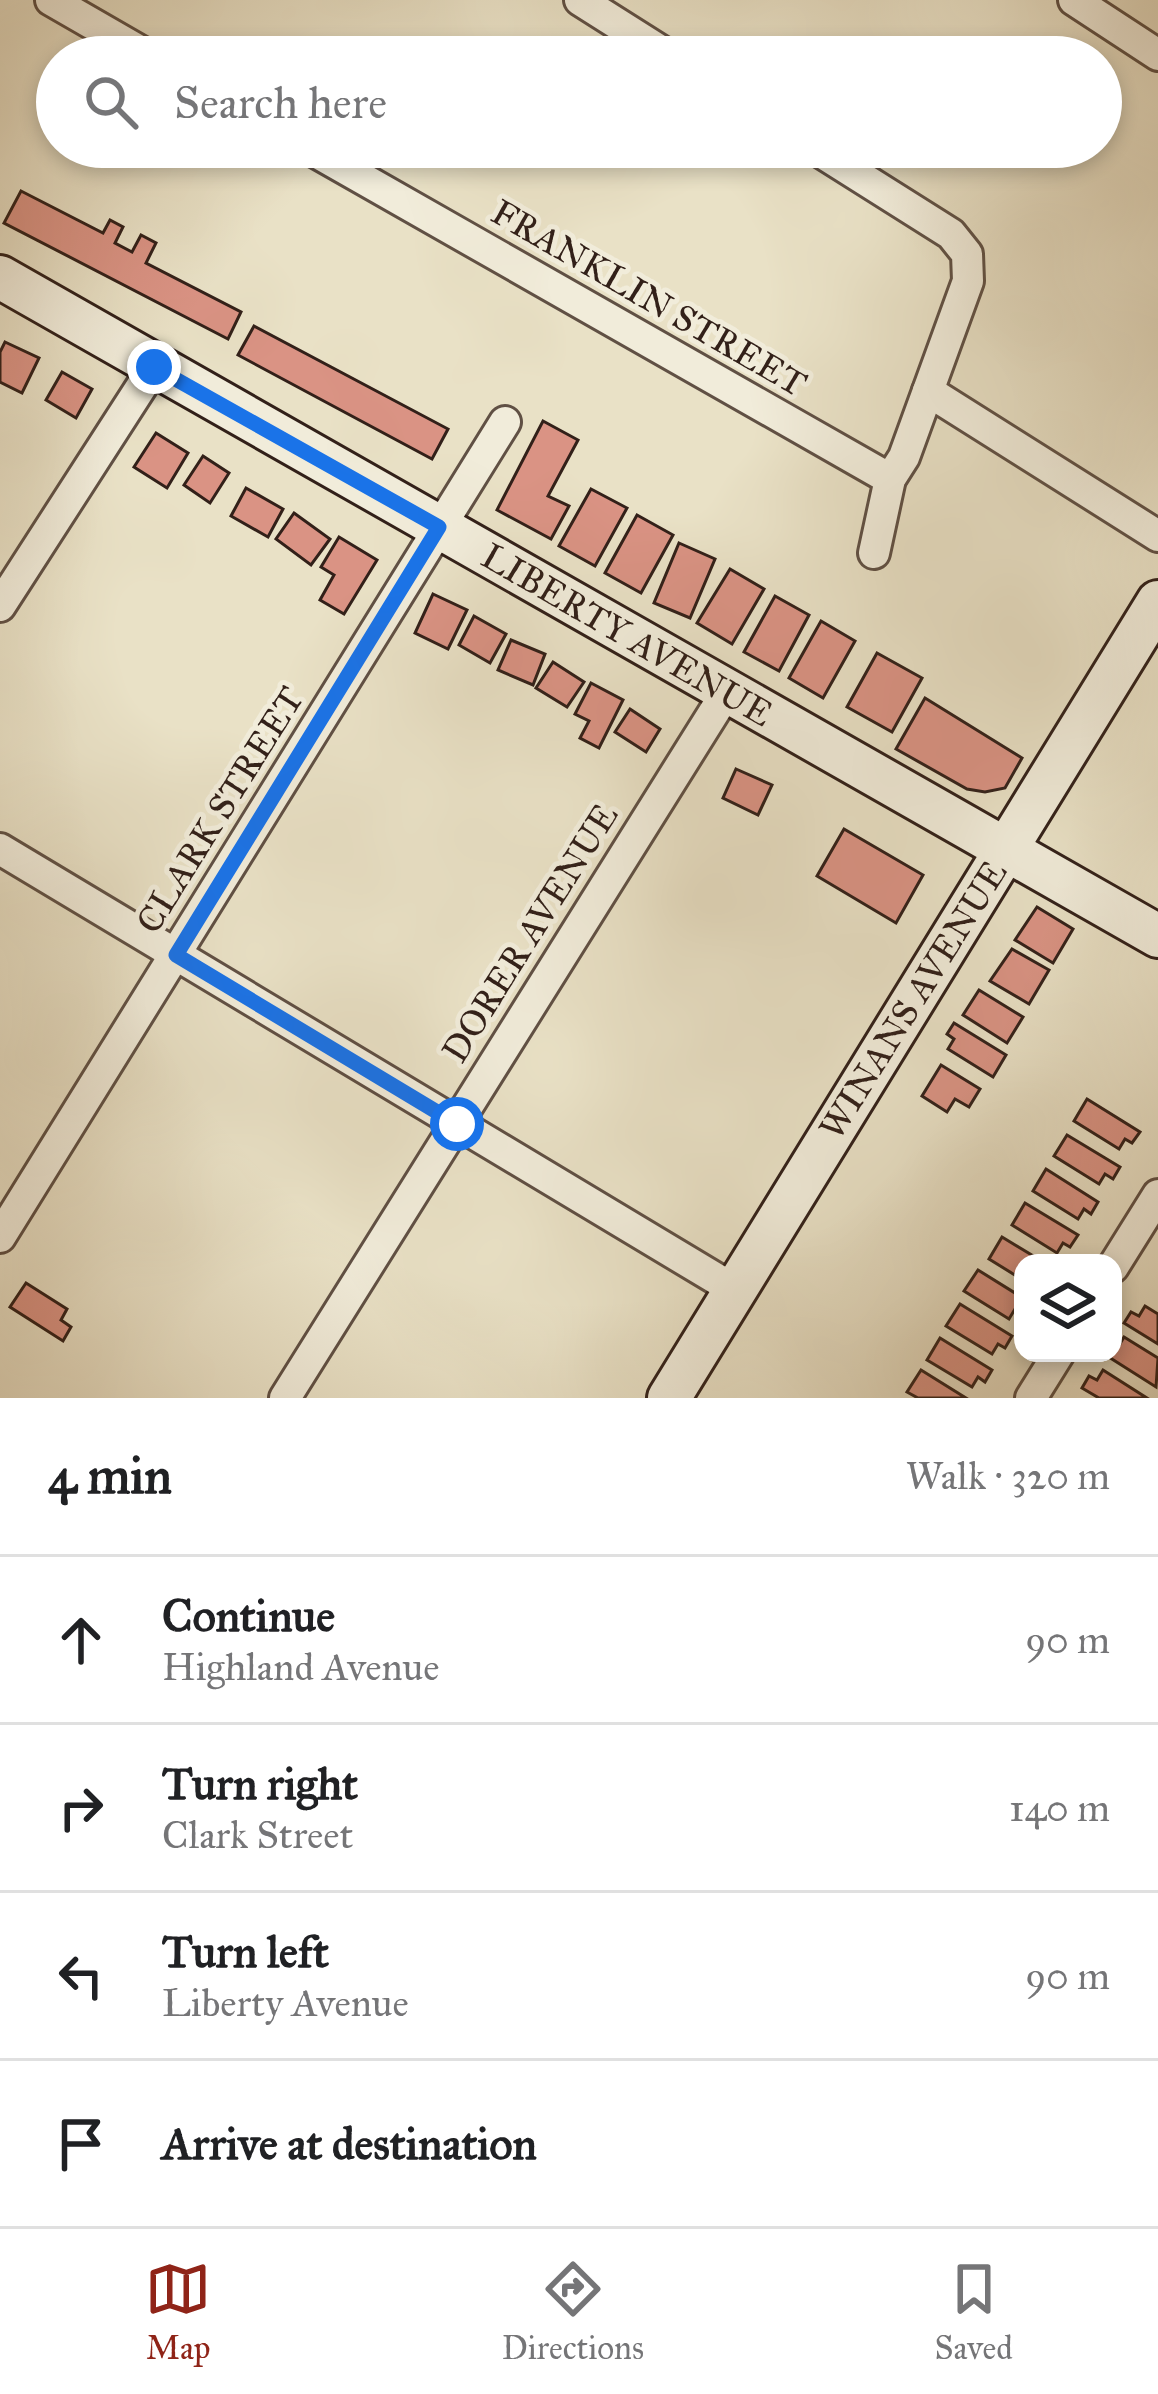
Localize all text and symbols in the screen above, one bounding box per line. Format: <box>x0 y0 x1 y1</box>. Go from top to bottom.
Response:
search box <box>36 36 1122 168</box>
icon: search <box>78 69 144 135</box>
text: Search here <box>174 75 387 130</box>
street label: FRANKLIN STREET <box>484 190 814 406</box>
route end <box>127 340 181 394</box>
street label: LIBERTY AVENUE <box>474 534 780 736</box>
street label: CLARK STREET <box>127 679 313 941</box>
street label: DORER AVENUE <box>433 796 627 1070</box>
street label: WINANS AVENUE <box>810 853 1016 1147</box>
route start <box>430 1097 484 1151</box>
map controls <box>1014 1254 1122 1362</box>
button: layers <box>1014 1254 1122 1362</box>
text: 4 min <box>48 1445 172 1507</box>
text: Walk · 320 m <box>906 1452 1110 1500</box>
text: Continue <box>162 1588 335 1643</box>
icon: ahead <box>48 1607 114 1673</box>
text: 90 m <box>1025 1616 1110 1664</box>
text: Highland Avenue <box>162 1643 440 1691</box>
text: Turn right <box>162 1756 358 1811</box>
icon: right <box>48 1775 114 1841</box>
text: 140 m <box>1009 1784 1110 1832</box>
text: Clark Street <box>162 1811 353 1859</box>
text: Turn left <box>162 1924 329 1979</box>
icon: left <box>48 1943 114 2009</box>
text: 90 m <box>1025 1952 1110 2000</box>
text: Liberty Avenue <box>162 1979 409 2027</box>
icon: arrive <box>48 2111 114 2177</box>
text: Arrive at destination <box>162 2116 537 2171</box>
tab: Map <box>145 2256 211 2368</box>
tab: Directions <box>502 2256 644 2368</box>
tab: Saved <box>934 2256 1013 2368</box>

